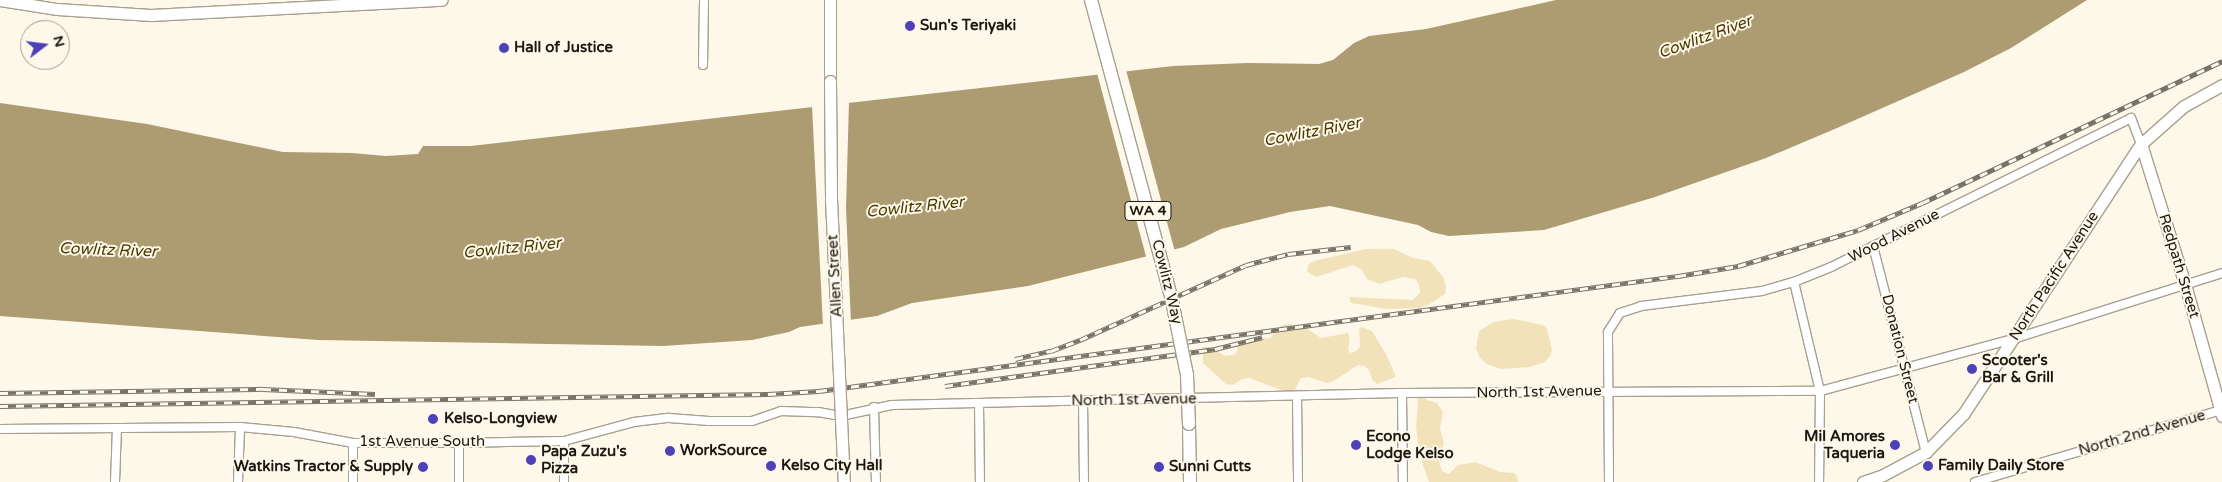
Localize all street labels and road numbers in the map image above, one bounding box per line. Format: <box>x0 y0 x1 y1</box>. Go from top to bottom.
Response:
road number: WA 4 <box>1124 200 1172 222</box>
street label: Wood Avenue <box>1845 205 1943 267</box>
street label: North Pacific Avenue <box>2005 208 2103 344</box>
street label: Redpath Street <box>2155 212 2203 320</box>
street label: Allen Street <box>824 234 846 318</box>
street label: Cowlitz Way <box>1148 238 1186 326</box>
street label: Donation Street <box>1878 292 1922 406</box>
street label: North 1st Avenue <box>1476 382 1602 402</box>
street label: North 1st Avenue <box>1071 390 1197 410</box>
street label: North 2nd Avenue <box>2077 406 2207 460</box>
street label: 1st Avenue South <box>359 433 485 451</box>

